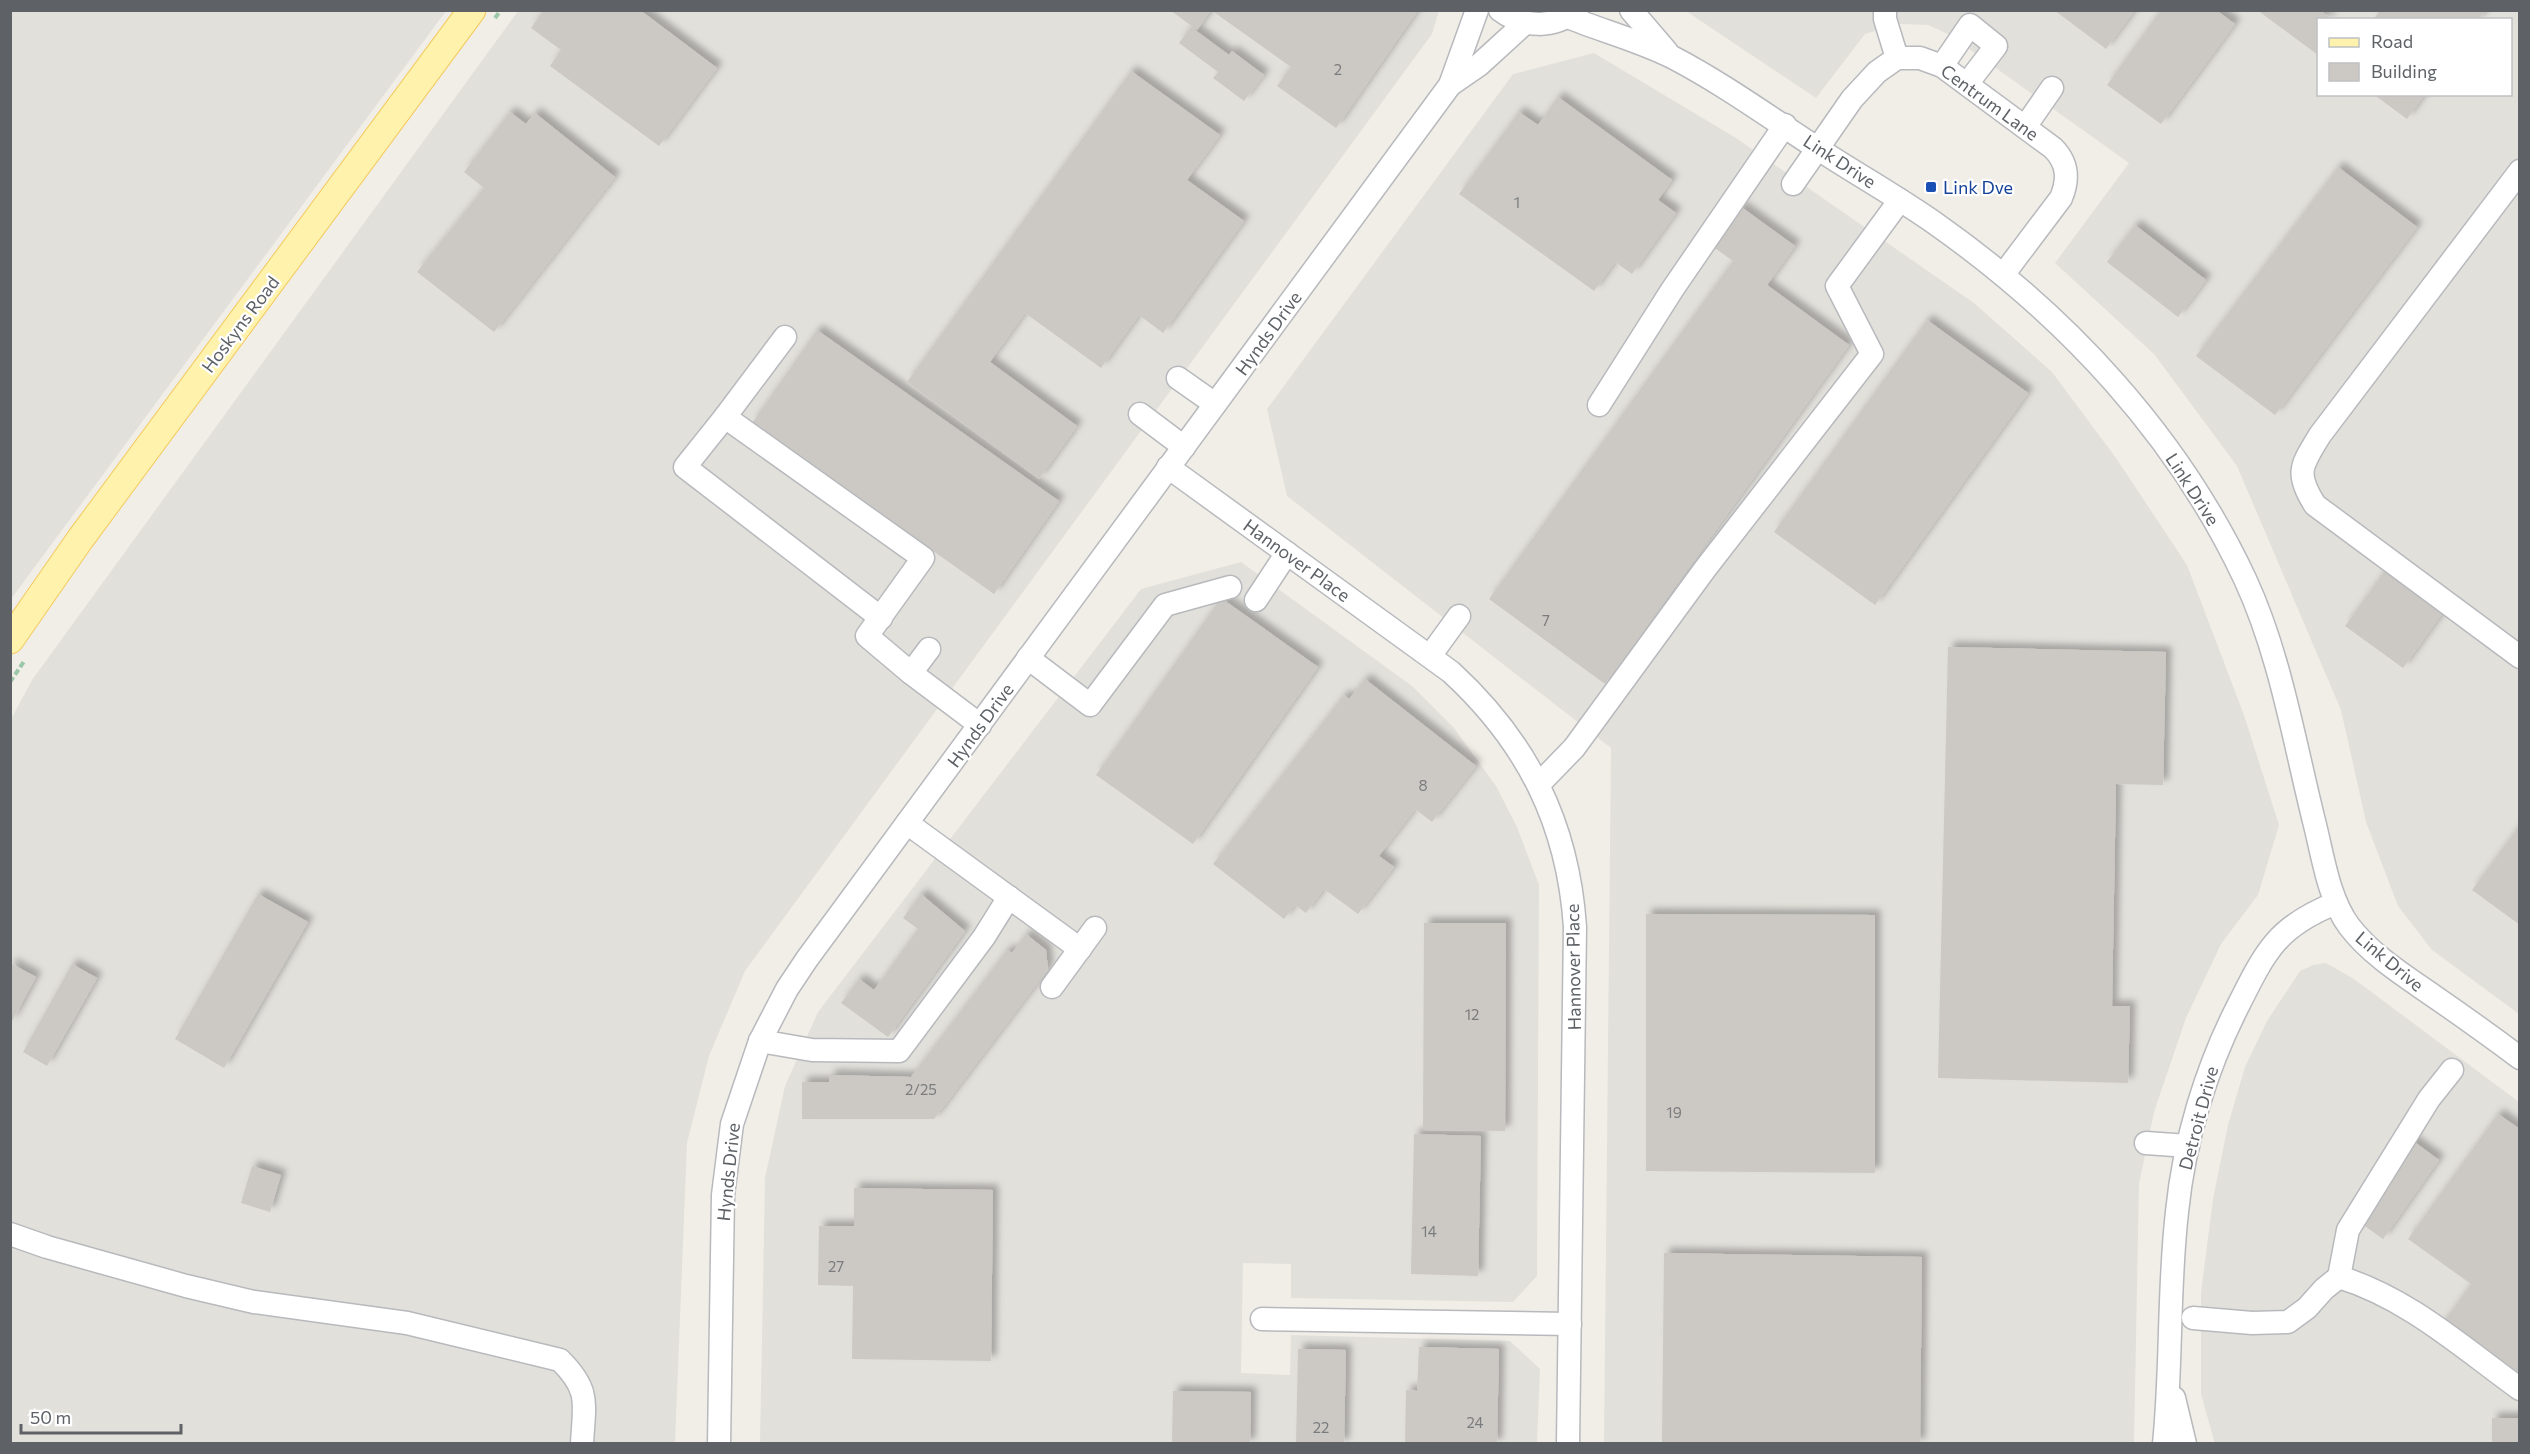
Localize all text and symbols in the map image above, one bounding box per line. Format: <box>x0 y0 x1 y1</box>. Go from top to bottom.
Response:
legend <box>2317 18 2512 96</box>
text: Road <box>2371 30 2413 52</box>
street label: Centrum Lane <box>1937 59 2043 145</box>
house number: 2 <box>1334 60 1342 78</box>
text: Building <box>2371 60 2437 82</box>
street label: Link Drive <box>1800 129 1880 193</box>
place label: Link Dve <box>1943 176 2013 198</box>
marker: Link Dve <box>1924 180 1938 194</box>
house number: 1 <box>1514 193 1520 211</box>
street label: Hoskyns Road <box>197 271 283 377</box>
street label: Hynds Drive <box>1230 287 1306 379</box>
street label: Link Drive <box>2161 449 2225 529</box>
street label: Hannover Place <box>1239 514 1355 606</box>
house number: 7 <box>1542 611 1550 629</box>
street label: Hynds Drive <box>942 679 1018 771</box>
house number: 8 <box>1418 776 1428 794</box>
street label: Hannover Place <box>1561 903 1585 1031</box>
street label: Link Drive <box>2352 926 2428 996</box>
house number: 12 <box>1465 1005 1479 1023</box>
street label: Detroit Drive <box>2174 1064 2222 1172</box>
house number: 2/25 <box>905 1080 937 1098</box>
house number: 19 <box>1666 1103 1682 1121</box>
street label: Hynds Drive <box>712 1122 744 1222</box>
house number: 14 <box>1421 1222 1437 1240</box>
house number: 27 <box>828 1257 844 1275</box>
scale bar <box>21 1397 182 1435</box>
text: 50 m <box>30 1406 71 1428</box>
house number: 24 <box>1466 1413 1484 1431</box>
house number: 22 <box>1313 1418 1329 1436</box>

